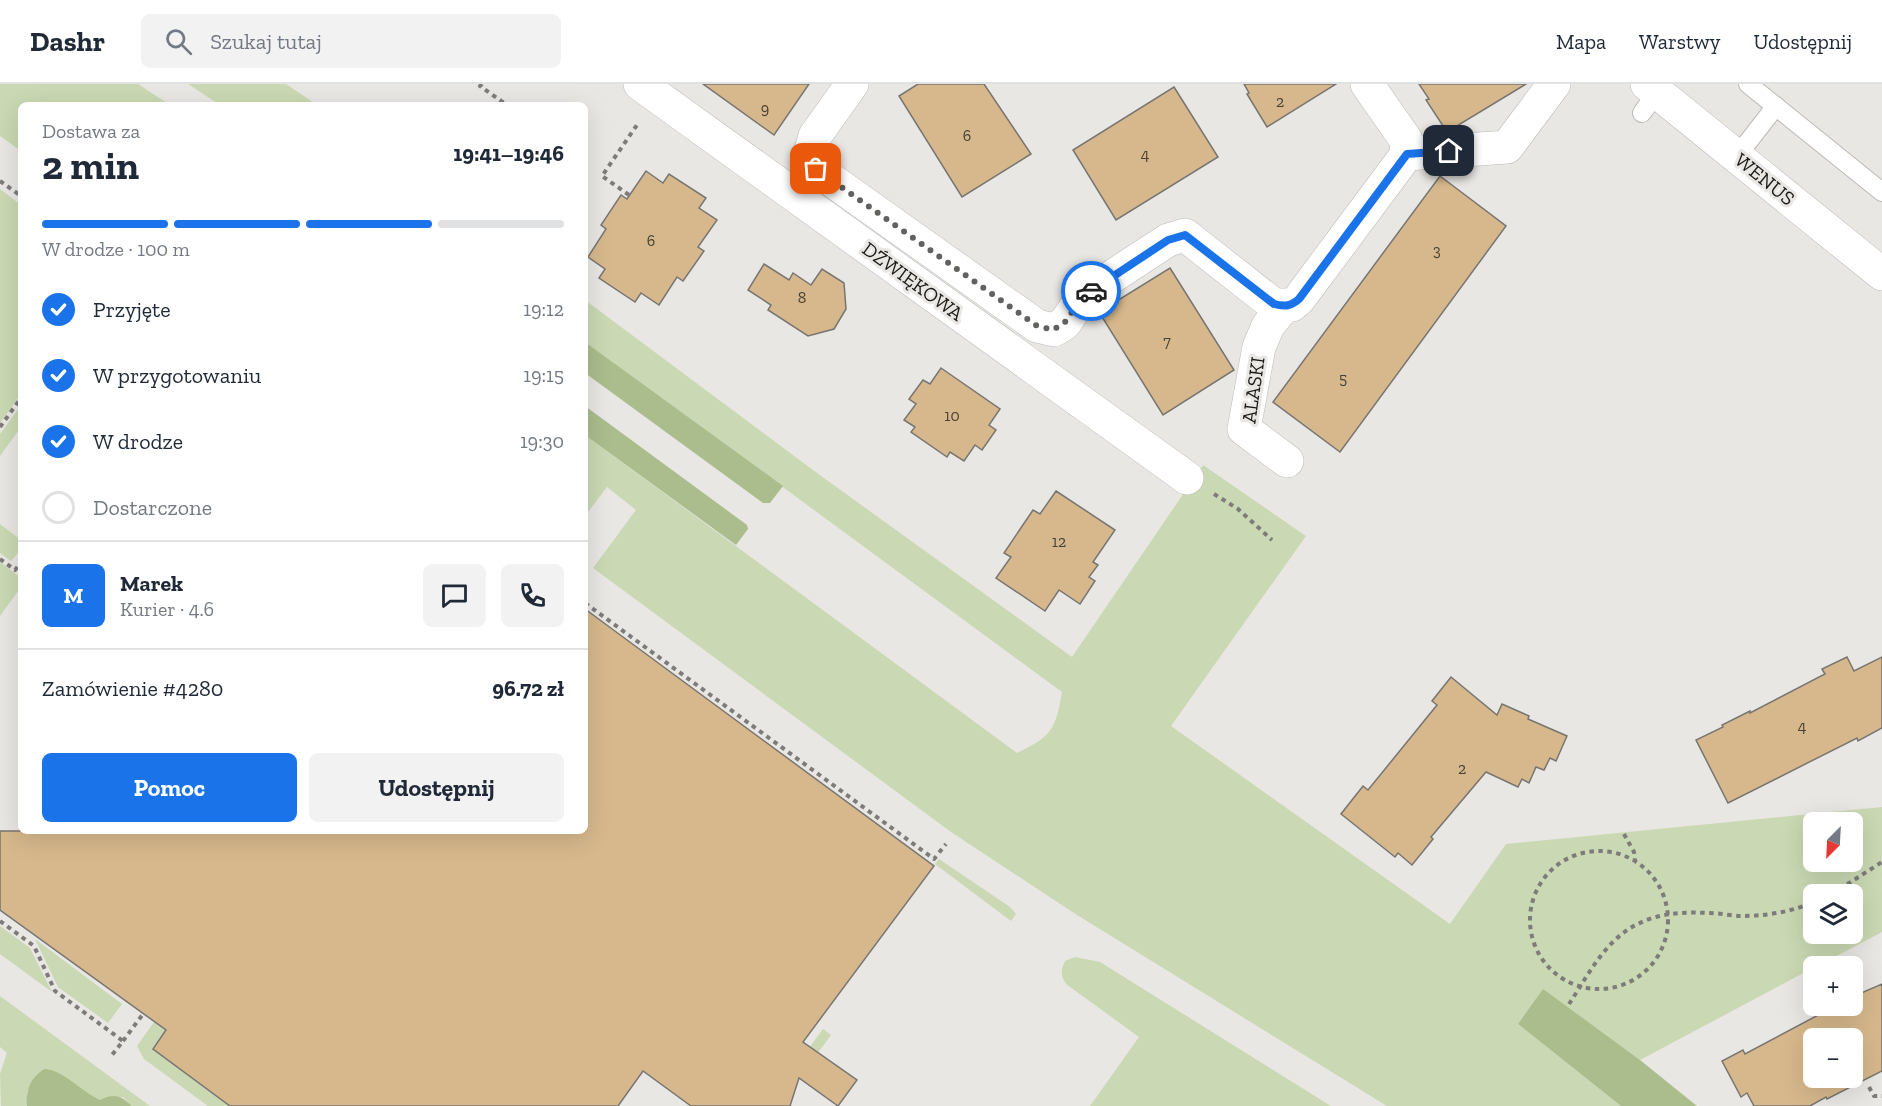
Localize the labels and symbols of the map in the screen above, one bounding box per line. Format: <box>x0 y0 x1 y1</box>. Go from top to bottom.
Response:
house number: 2 <box>1276 92 1284 111</box>
house number: 9 <box>761 99 769 118</box>
pin <box>1423 125 1474 176</box>
house number: 6 <box>963 126 971 145</box>
pin <box>790 143 841 194</box>
house number: 4 <box>1141 145 1150 164</box>
street label: WENUS <box>1730 148 1800 210</box>
house number: 6 <box>647 231 655 250</box>
street label: DŹWIĘKOWA <box>858 236 969 326</box>
house number: 3 <box>1433 241 1441 260</box>
courier <box>1061 261 1121 321</box>
house number: 8 <box>798 288 806 307</box>
house number: 7 <box>1163 332 1171 351</box>
street label: ALASKI <box>1236 355 1270 425</box>
house number: 5 <box>1339 369 1347 388</box>
house number: 10 <box>944 406 960 425</box>
house number: 12 <box>1052 532 1066 551</box>
house number: 4 <box>1798 717 1807 736</box>
house number: 2 <box>1458 759 1466 778</box>
north arrow <box>1803 812 1863 872</box>

